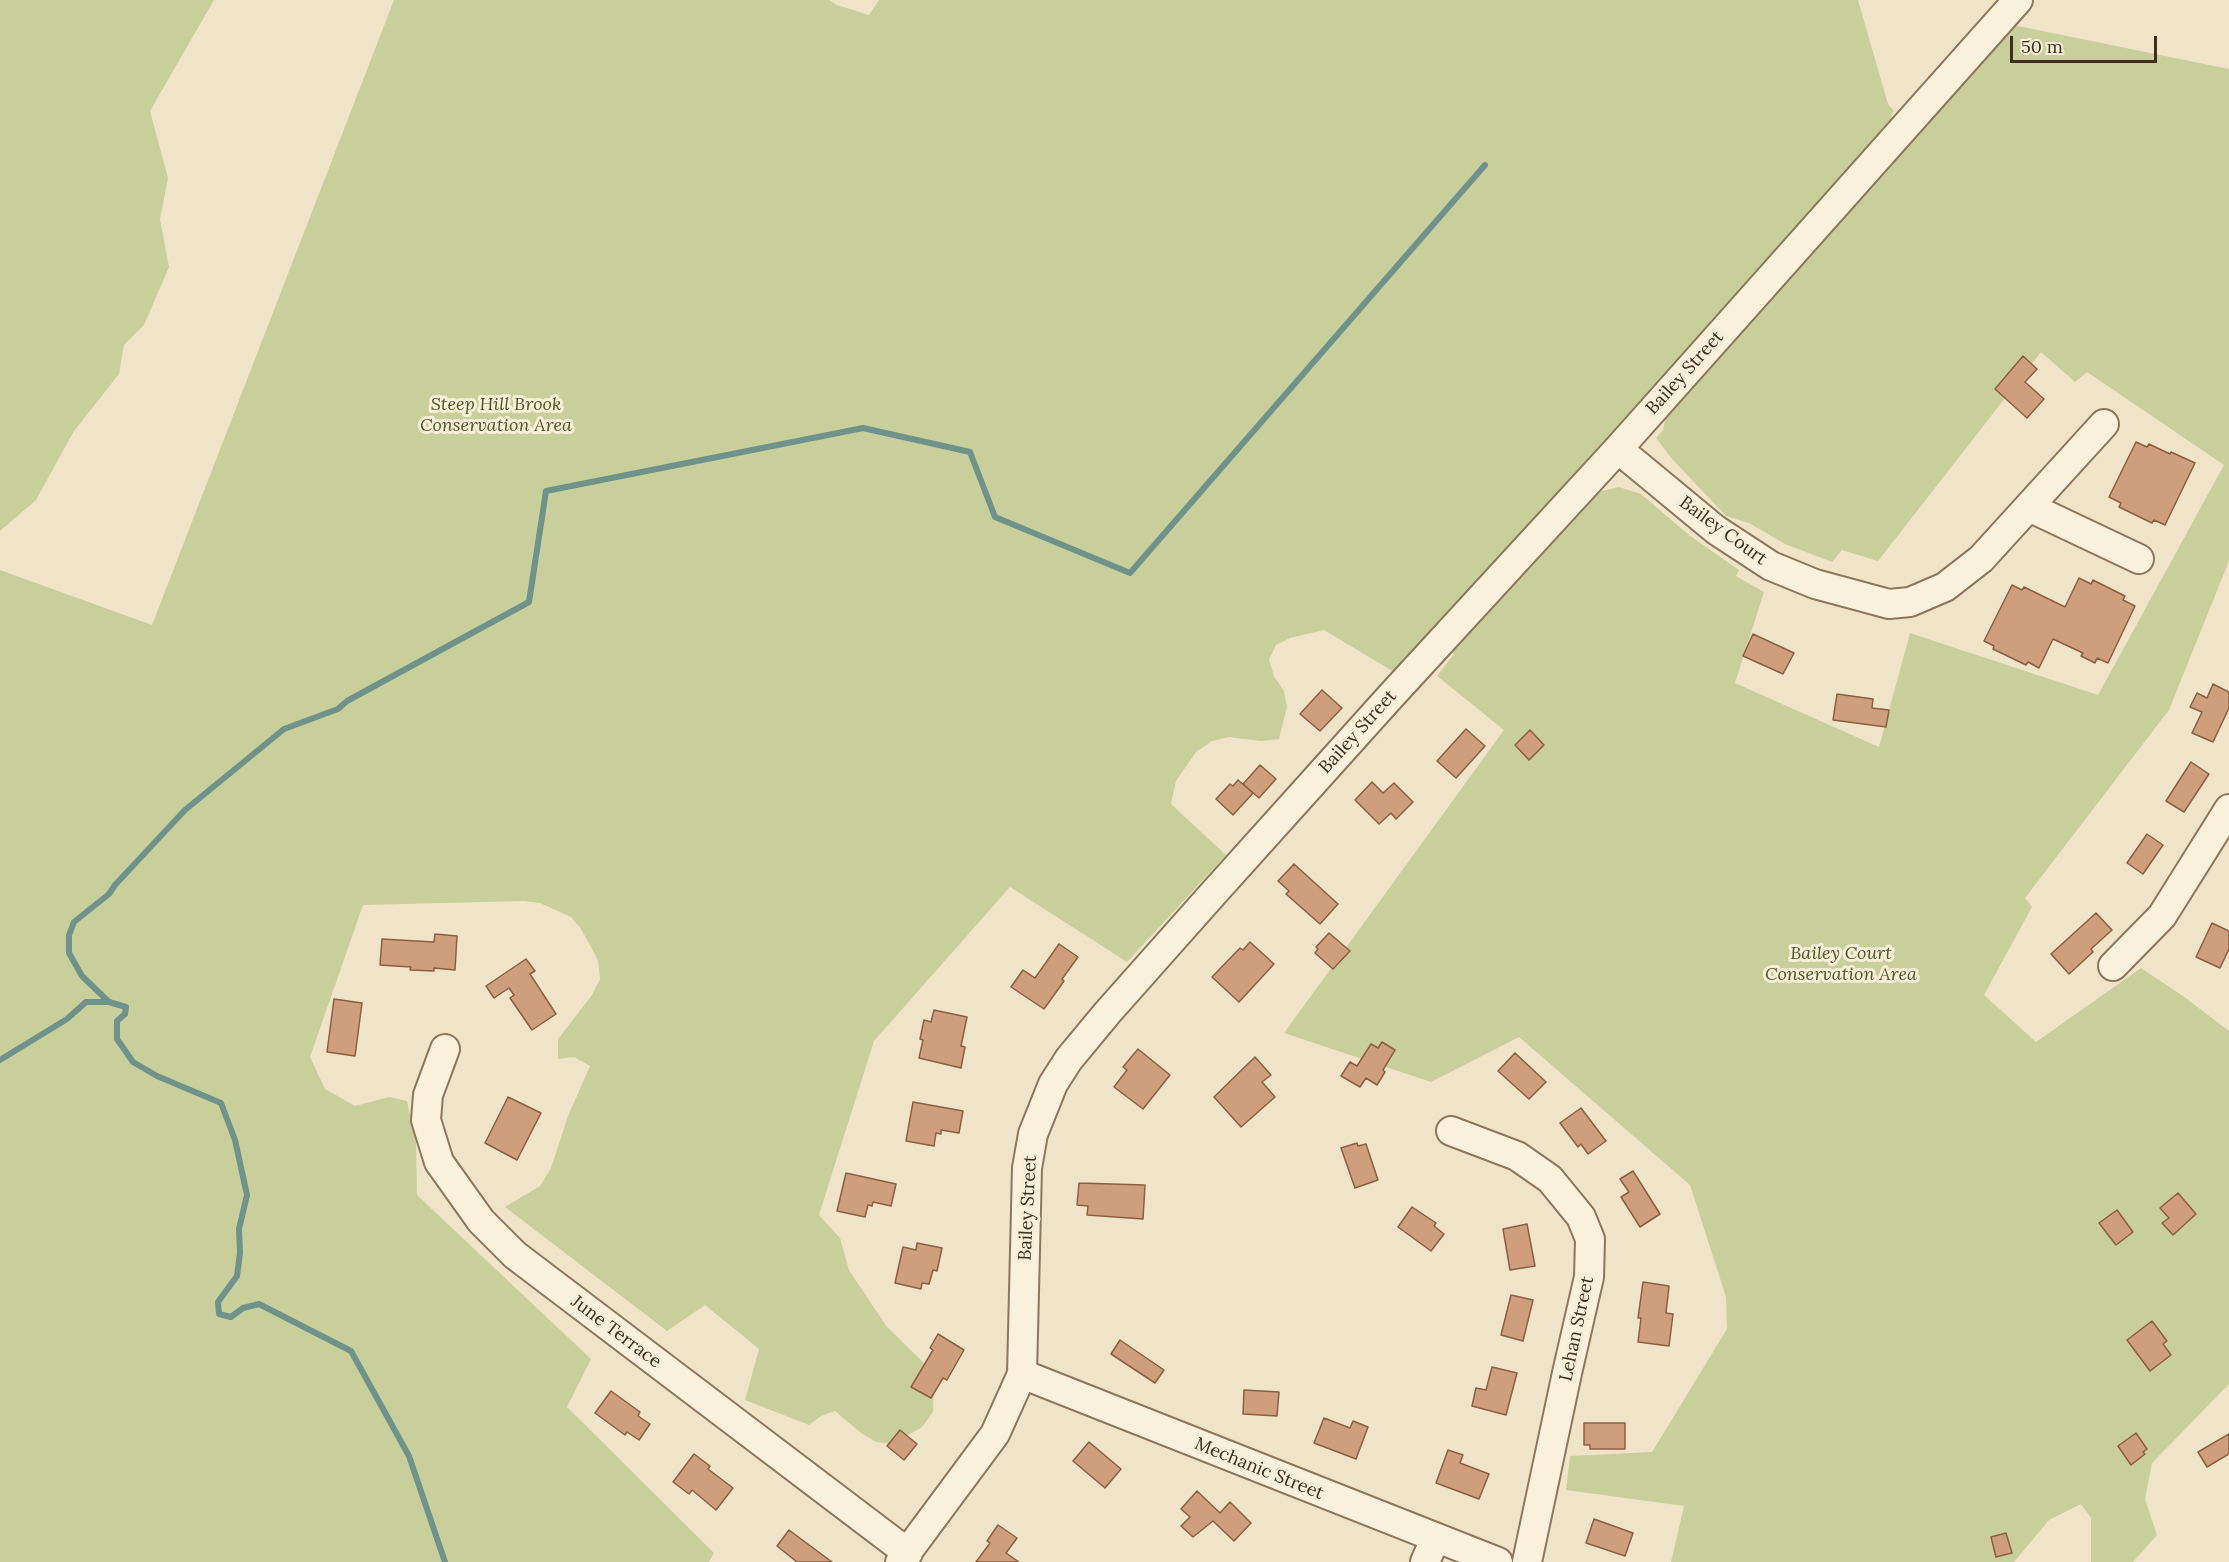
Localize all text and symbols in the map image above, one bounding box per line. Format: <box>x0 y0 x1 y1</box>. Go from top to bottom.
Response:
scale bar <box>2013 24 2160 62</box>
text: 50 m <box>2021 35 2063 58</box>
street label: Bailey Street <box>1642 327 1728 419</box>
park label: Steep Hill Brook Conservation Area <box>420 394 572 436</box>
street label: Bailey Court <box>1675 492 1771 570</box>
street label: Bailey Street <box>1315 686 1401 778</box>
park label: Bailey Court Conservation Area <box>1765 943 1917 986</box>
street label: Bailey Street <box>1014 1155 1042 1261</box>
street label: Lehan Street <box>1555 1274 1599 1384</box>
street label: June Terrace <box>567 1291 665 1373</box>
street label: Mechanic Street <box>1191 1433 1327 1505</box>

